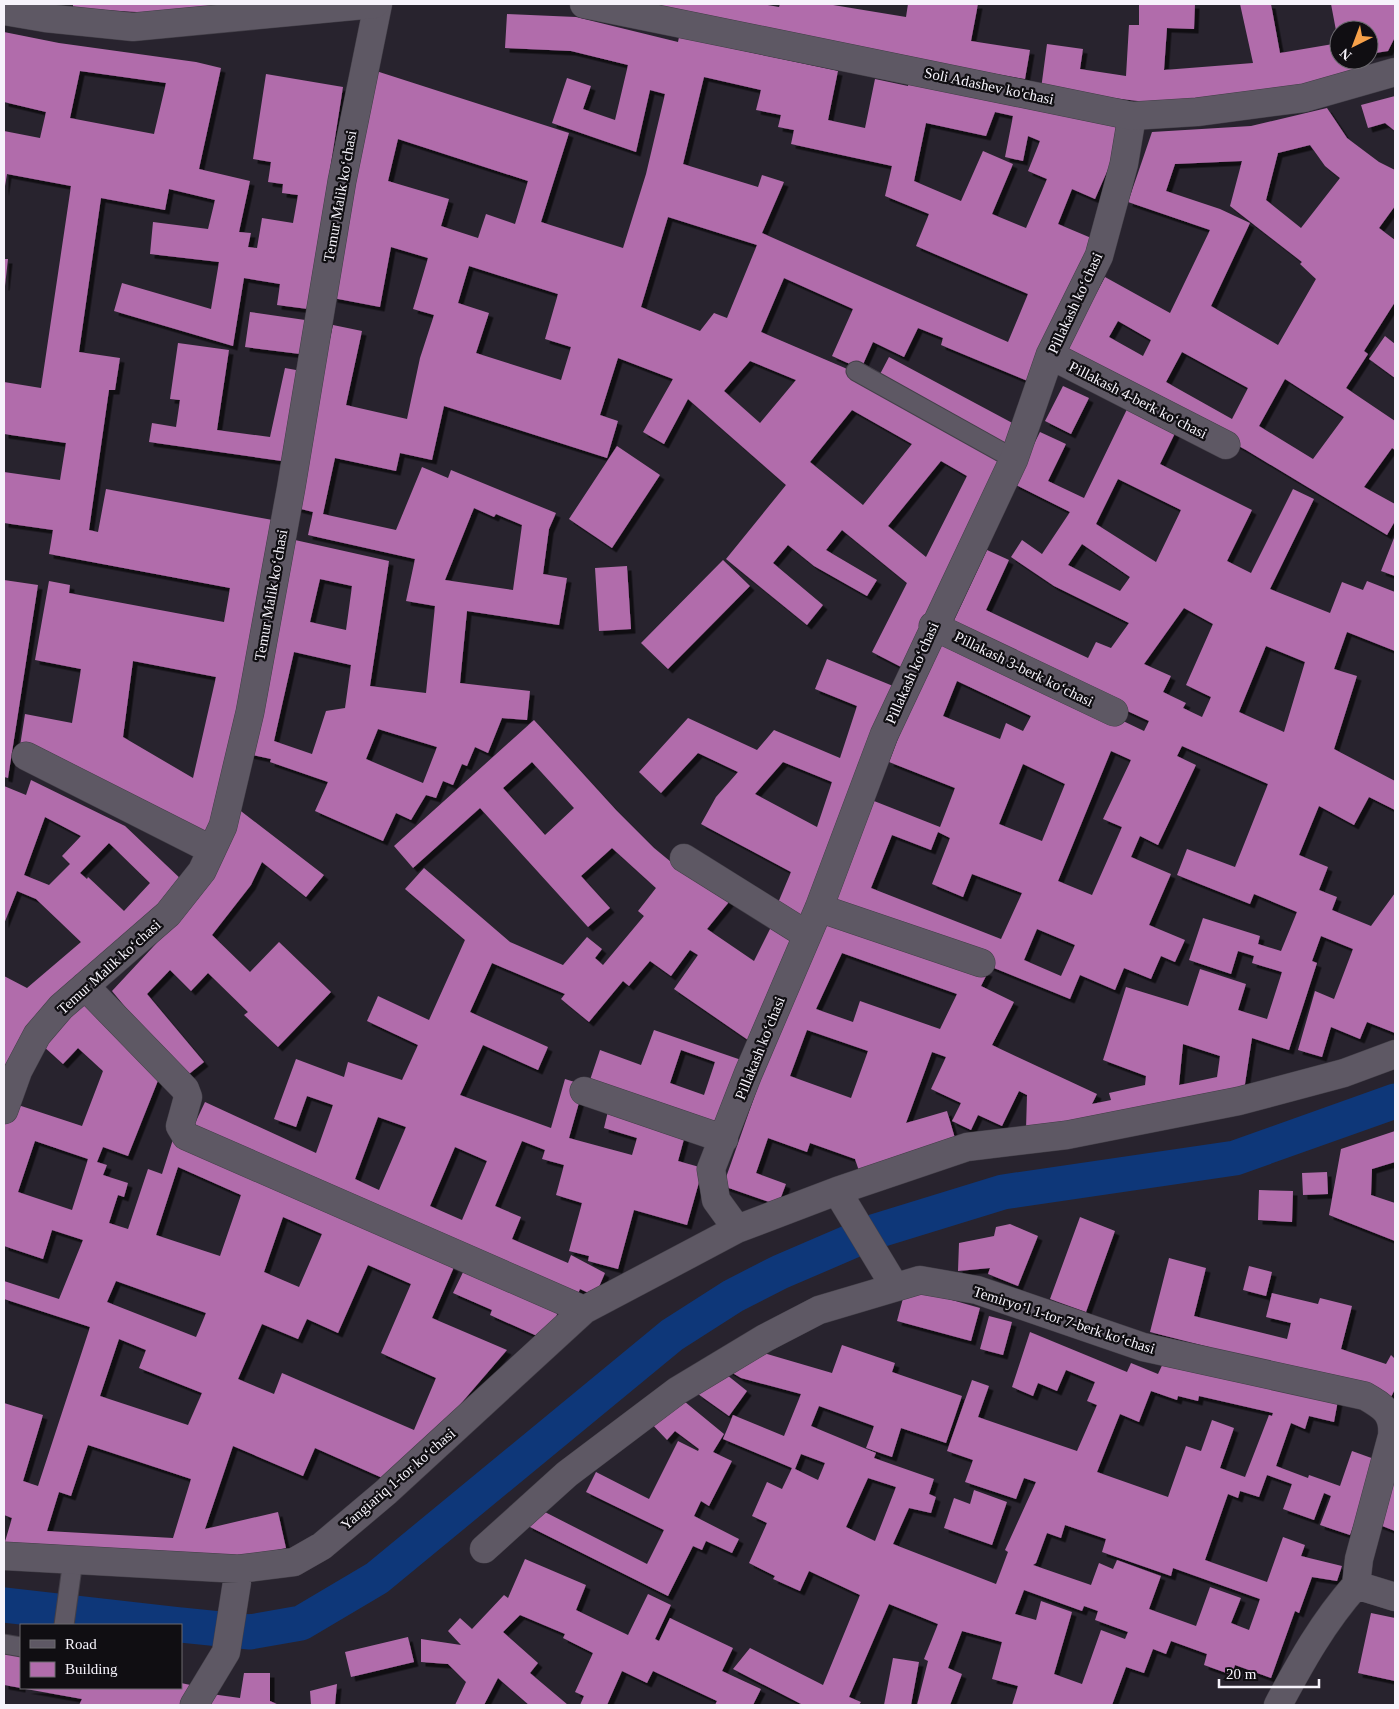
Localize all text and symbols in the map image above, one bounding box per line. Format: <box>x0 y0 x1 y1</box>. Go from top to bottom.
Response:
north arrow <box>1329 20 1379 70</box>
text: N <box>1337 45 1354 63</box>
street label: Soli Adashev ko'chasi <box>923 64 1055 108</box>
street label: Temur Malik koʻchasi <box>321 129 359 263</box>
street label: Pillakash koʻchasi <box>1045 250 1105 356</box>
street label: Pillakash 4-berk koʻchasi <box>1066 358 1210 442</box>
street label: Temur Malik koʻchasi <box>252 528 290 662</box>
street label: Pillakash koʻchasi <box>882 620 942 726</box>
street label: Pillakash 3-berk koʻchasi <box>952 628 1096 710</box>
street label: Temur Malik koʻchasi <box>54 917 164 1017</box>
street label: Pillakash koʻchasi <box>732 994 788 1102</box>
street label: Temiryoʻl 1-tor 7-berk koʻchasi <box>971 1283 1157 1357</box>
street label: Yangiariq 1-tor koʻchasi <box>338 1425 458 1533</box>
legend <box>20 1624 182 1689</box>
text: Road <box>65 1636 97 1652</box>
scale bar <box>1219 1656 1319 1688</box>
text: Building <box>65 1661 118 1677</box>
text: 20 m <box>1226 1666 1257 1682</box>

